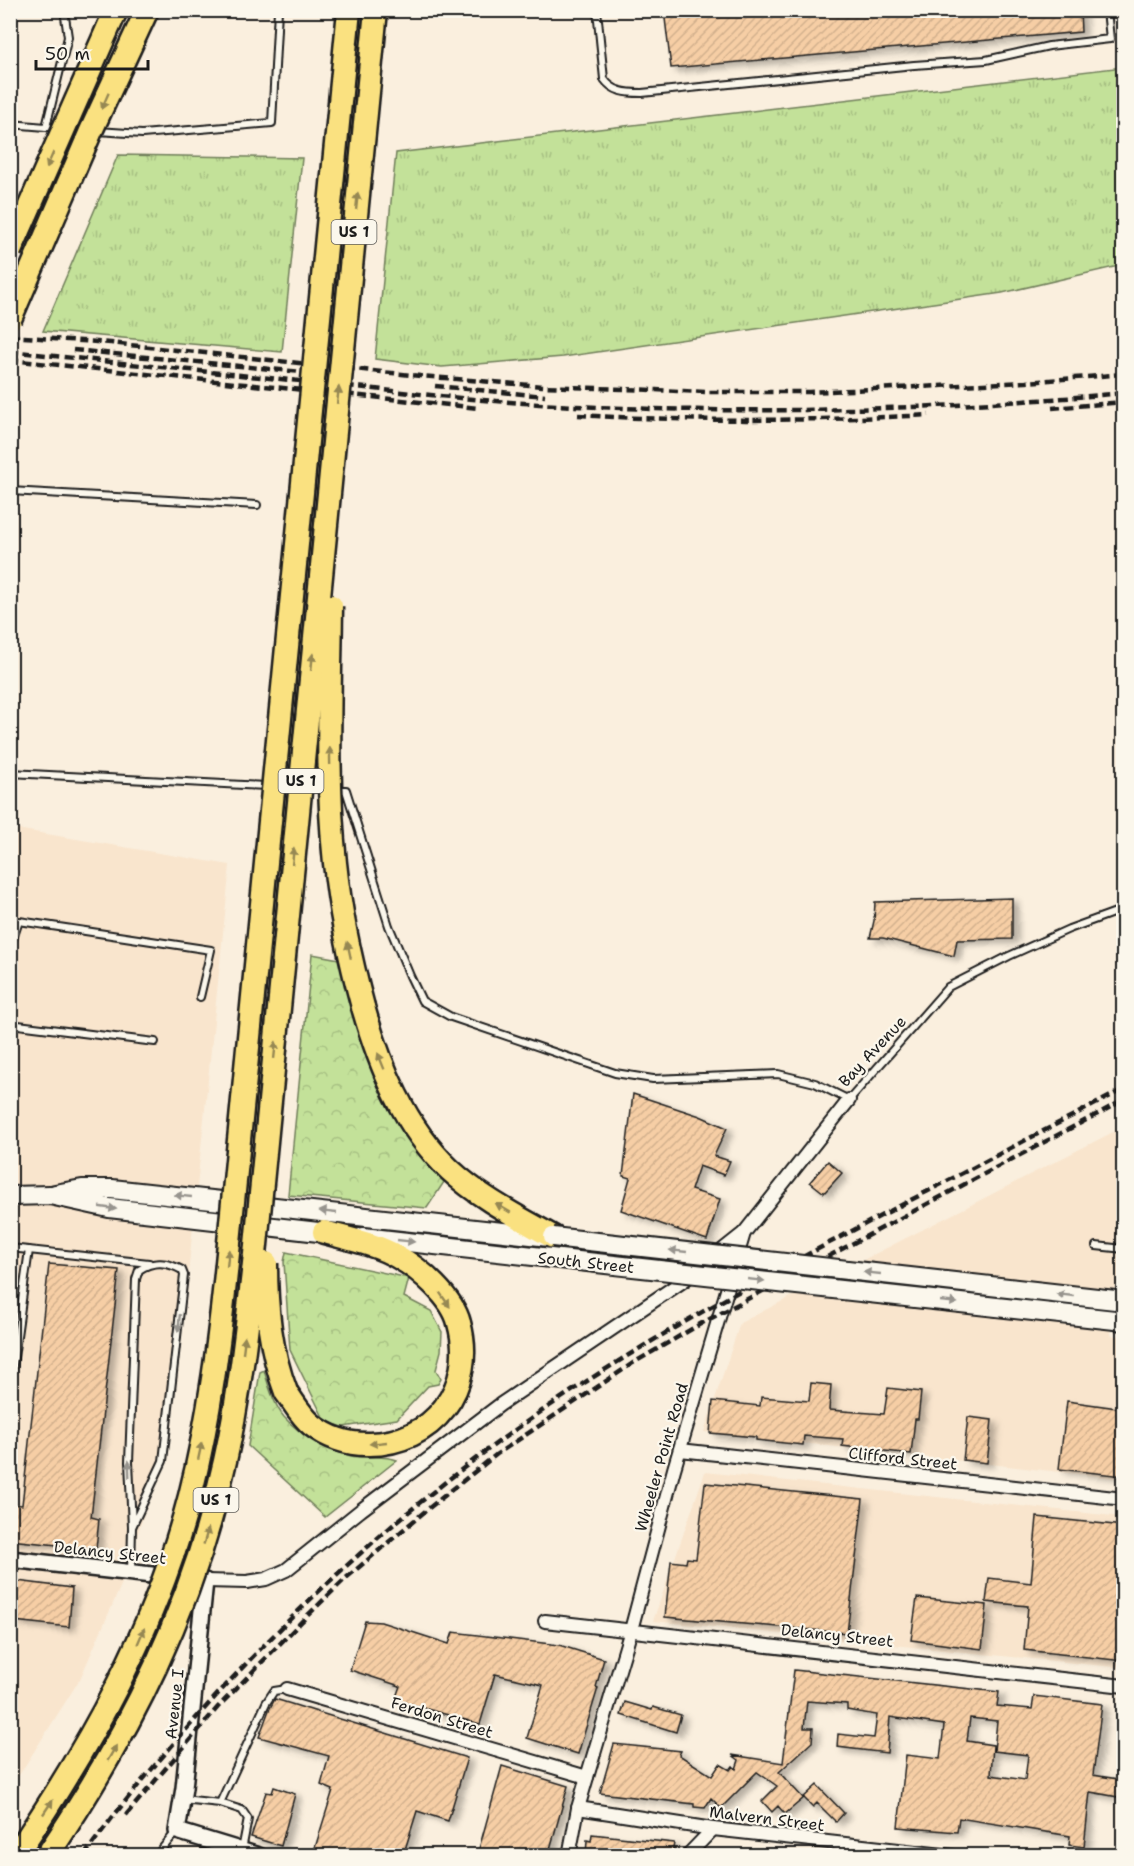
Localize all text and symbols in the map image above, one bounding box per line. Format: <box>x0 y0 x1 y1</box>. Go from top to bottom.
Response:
scale bar <box>36 33 148 71</box>
text: 50 m <box>45 42 90 66</box>
one-way arrow <box>100 93 109 110</box>
one-way arrow <box>44 151 54 169</box>
one-way arrow <box>352 192 362 211</box>
road number: US 1 <box>332 220 376 244</box>
one-way arrow <box>333 386 343 405</box>
one-way arrow <box>307 652 317 671</box>
one-way arrow <box>325 747 334 766</box>
road number: US 1 <box>278 769 324 793</box>
one-way arrow <box>288 846 298 865</box>
one-way arrow <box>344 940 353 959</box>
street label: Bay Avenue <box>834 1011 911 1091</box>
one-way arrow <box>270 1040 280 1059</box>
one-way arrow <box>376 1052 385 1070</box>
one-way arrow <box>173 1192 192 1201</box>
one-way arrow <box>98 1203 117 1212</box>
one-way arrow <box>495 1203 511 1214</box>
one-way arrow <box>319 1208 338 1217</box>
one-way arrow <box>396 1236 415 1246</box>
street label: South Street <box>537 1247 635 1278</box>
one-way arrow <box>668 1247 687 1256</box>
one-way arrow <box>223 1248 233 1267</box>
one-way arrow <box>862 1268 881 1278</box>
one-way arrow <box>746 1276 765 1285</box>
one-way arrow <box>1056 1290 1075 1299</box>
one-way arrow <box>439 1291 451 1307</box>
one-way arrow <box>940 1297 959 1307</box>
one-way arrow <box>174 1313 184 1332</box>
one-way arrow <box>240 1335 249 1354</box>
street label: Wheeler Point Road <box>630 1380 693 1534</box>
one-way arrow <box>368 1438 387 1448</box>
one-way arrow <box>196 1441 205 1460</box>
street label: Clifford Street <box>848 1442 958 1475</box>
one-way arrow <box>125 1460 134 1479</box>
road number: US 1 <box>194 1488 238 1512</box>
one-way arrow <box>202 1527 211 1545</box>
street label: Delancy Street <box>53 1536 167 1569</box>
street label: Delancy Street <box>780 1619 894 1652</box>
one-way arrow <box>137 1627 147 1645</box>
street label: Avenue I <box>160 1668 189 1740</box>
street label: Ferdon Street <box>388 1692 496 1743</box>
one-way arrow <box>107 1744 117 1761</box>
one-way arrow <box>42 1799 53 1815</box>
street label: Malvern Street <box>708 1801 826 1836</box>

